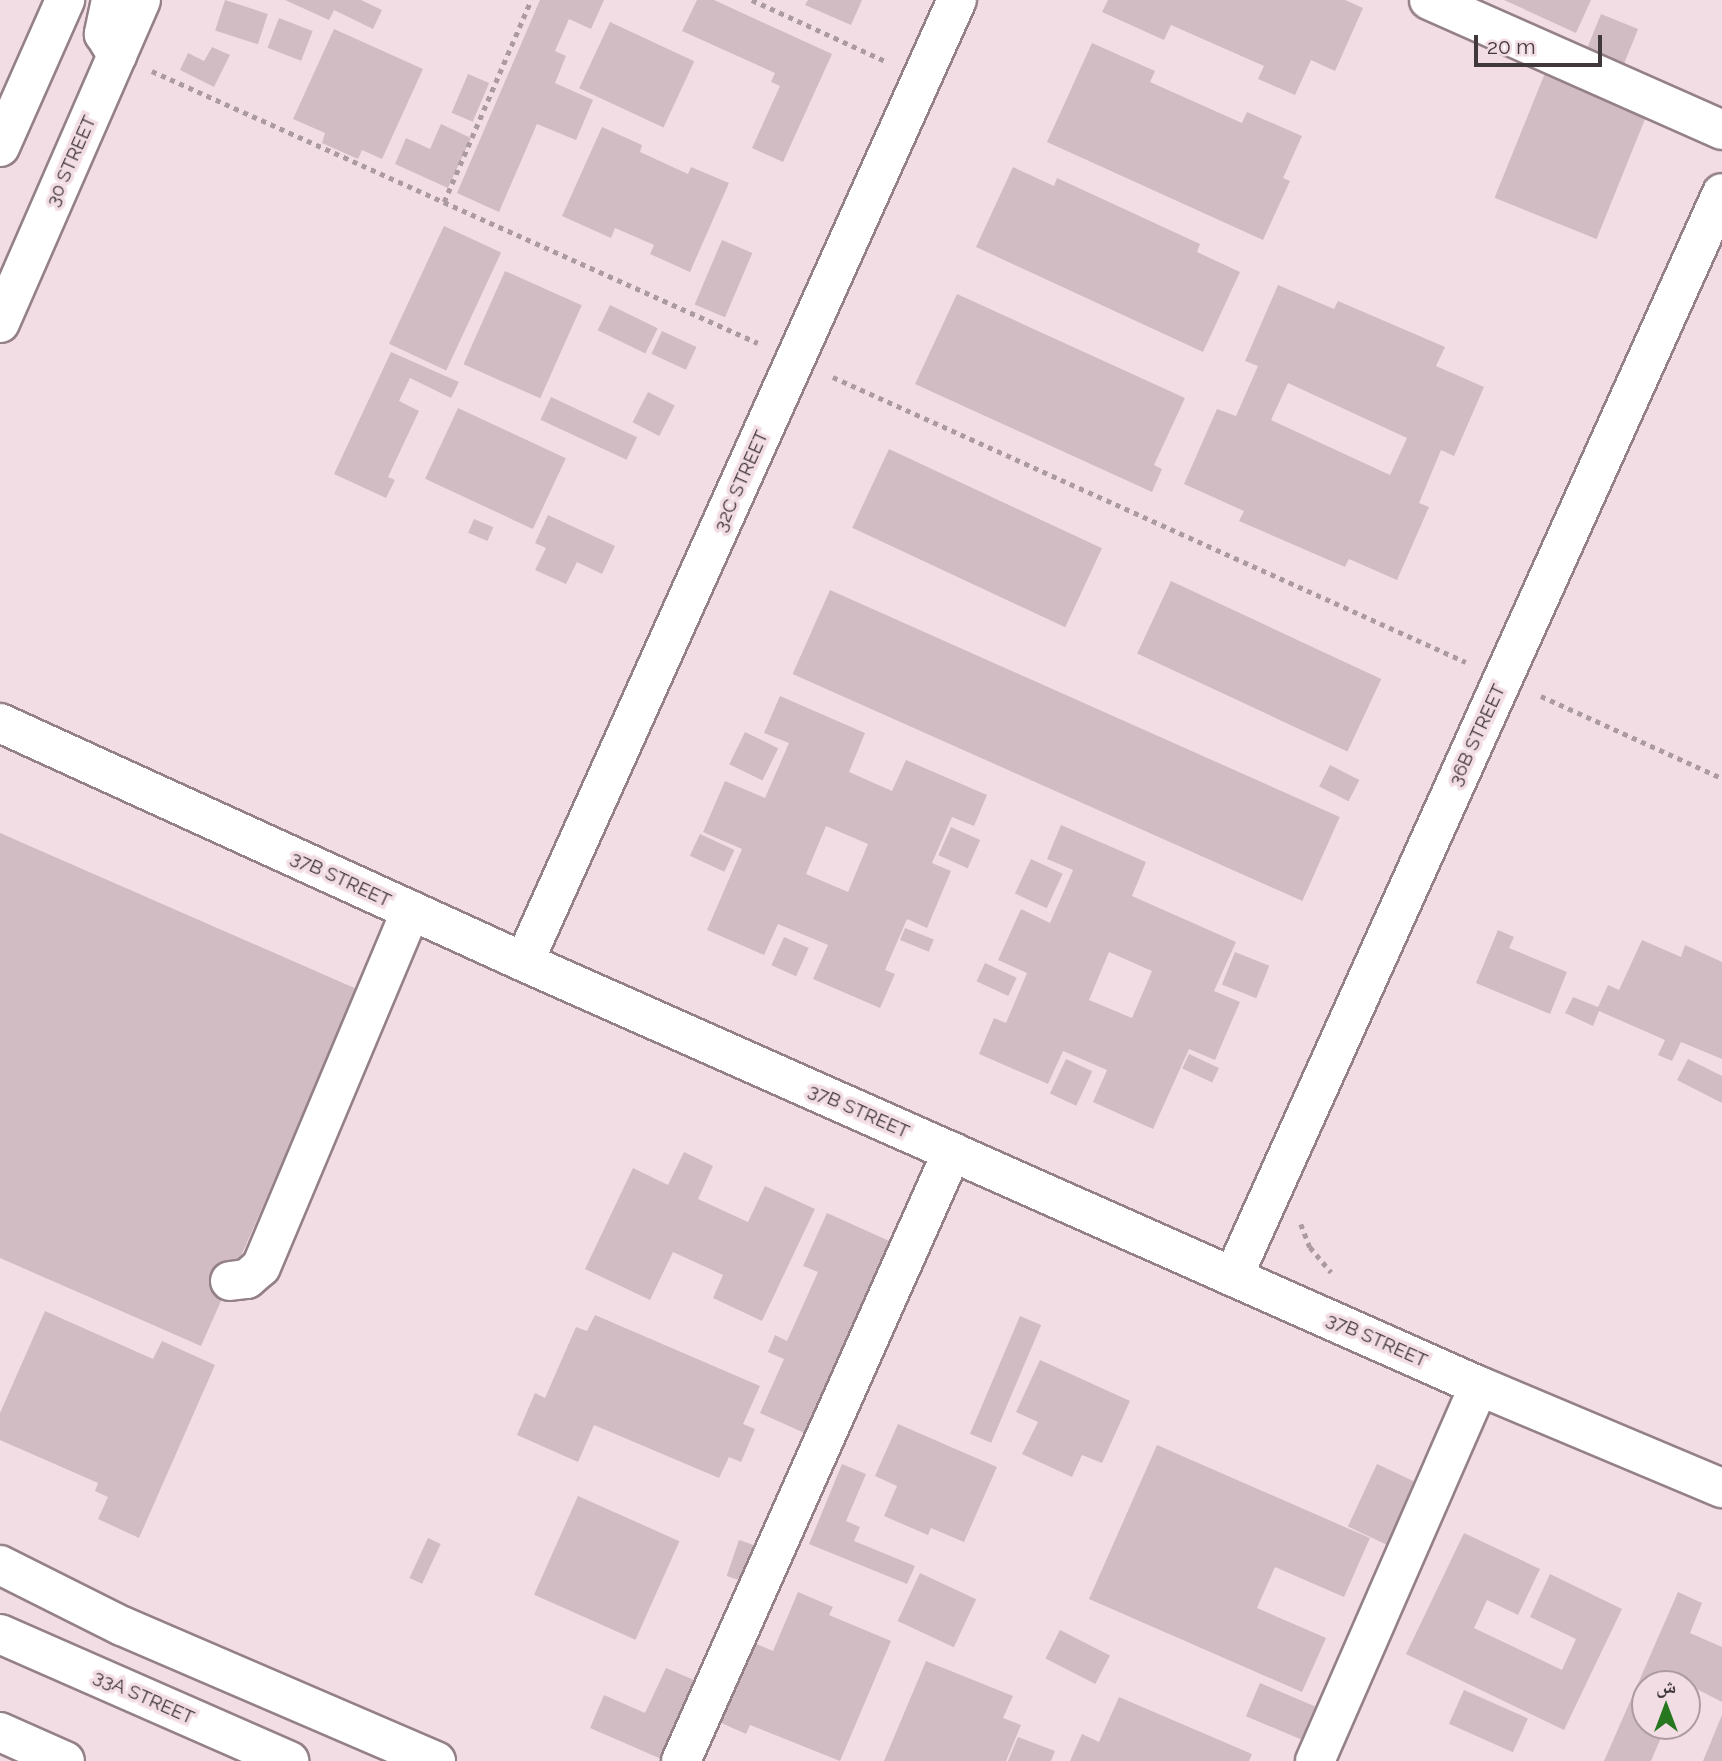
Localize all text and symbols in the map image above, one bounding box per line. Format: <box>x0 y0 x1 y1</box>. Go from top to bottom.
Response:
scale bar <box>1477 21 1605 65</box>
text: 20 m <box>1487 34 1535 59</box>
street label: 30 STREET <box>41 112 101 210</box>
street label: 32C STREET <box>709 427 773 535</box>
street label: 36B STREET <box>1444 681 1510 789</box>
street label: 37B STREET <box>287 846 395 912</box>
street label: 37B STREET <box>805 1079 913 1143</box>
street label: 37B STREET <box>1323 1308 1431 1372</box>
street label: 33A STREET <box>90 1665 198 1729</box>
north arrow <box>1631 1670 1701 1740</box>
text: ش <box>1656 1675 1676 1697</box>

